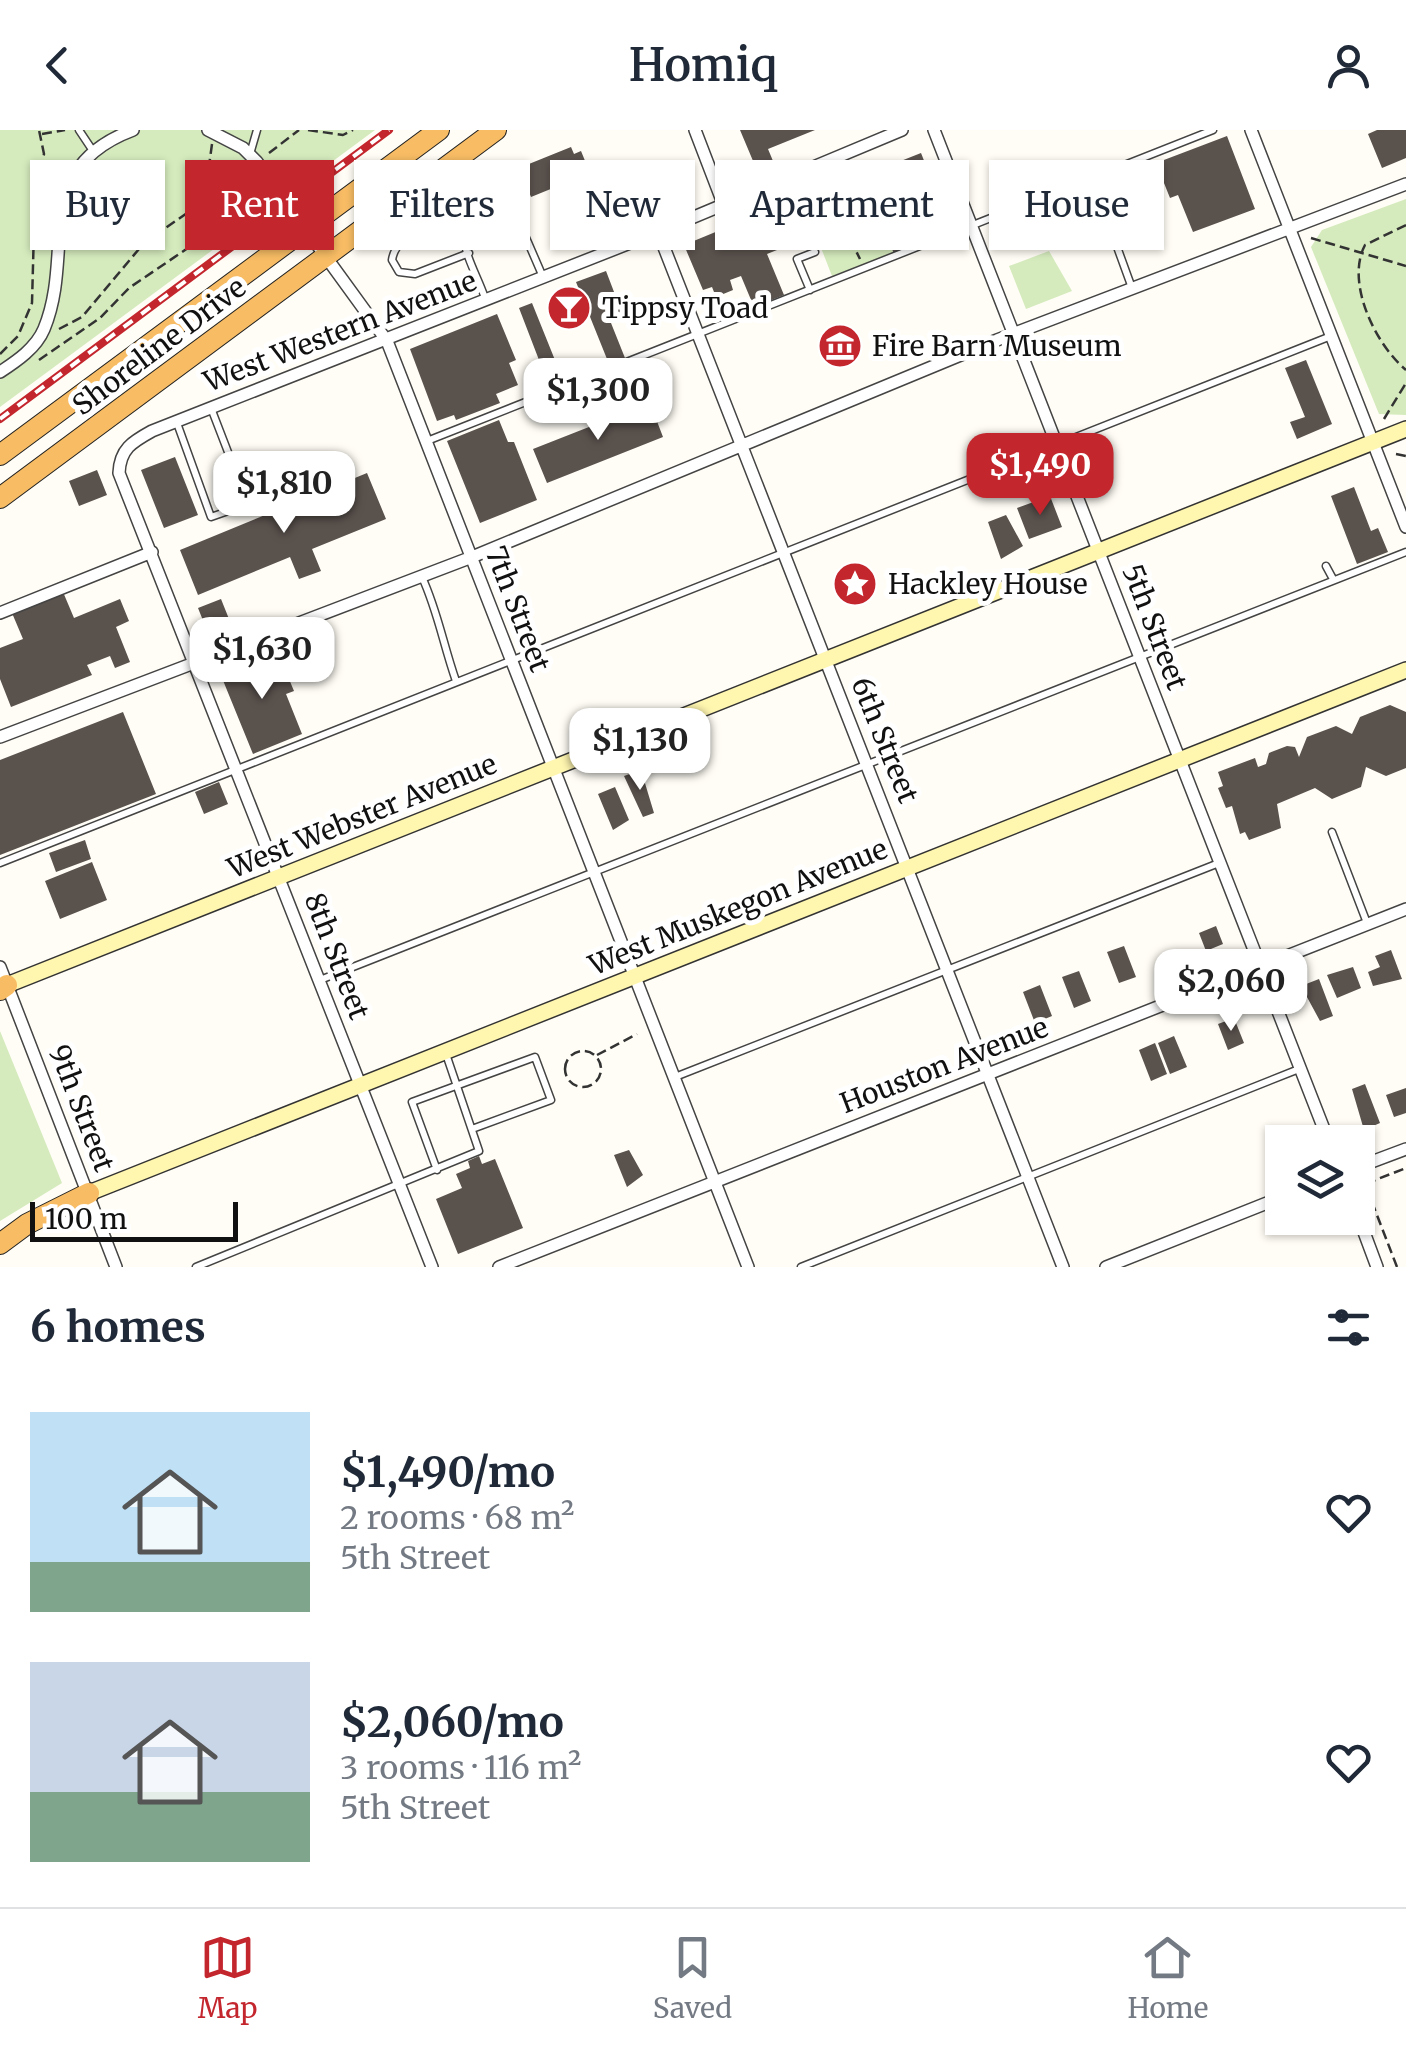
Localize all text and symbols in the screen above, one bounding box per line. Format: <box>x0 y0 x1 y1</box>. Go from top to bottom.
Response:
text: Homiq <box>629 37 777 93</box>
icon: back <box>30 38 85 93</box>
icon: person <box>1321 38 1376 93</box>
chip: Buy <box>30 160 165 250</box>
chip: Rent <box>185 160 334 250</box>
chip: Filters <box>354 160 530 250</box>
chip: New <box>550 160 695 250</box>
chip: Apartment <box>715 160 969 250</box>
chip: House <box>989 160 1164 250</box>
street label: West Western Avenue <box>198 262 481 400</box>
street label: Shoreline Drive <box>65 269 253 423</box>
bar icon: Tippsy Toad <box>546 285 592 331</box>
place label: Tippsy Toad <box>602 290 768 326</box>
museum icon: Fire Barn Museum <box>817 323 863 369</box>
place label: Fire Barn Museum <box>872 328 1122 364</box>
pin: $1,300 <box>517 358 679 443</box>
text: $1,300 <box>545 370 651 410</box>
pin: $1,490 <box>959 433 1121 518</box>
text: $1,490 <box>989 445 1091 485</box>
pin: $1,810 <box>203 451 365 536</box>
text: $1,810 <box>235 463 333 503</box>
street label: 7th Street <box>478 541 558 677</box>
street label: 5th Street <box>1115 559 1195 695</box>
place icon: Hackley House <box>832 561 878 607</box>
place label: Hackley House <box>888 566 1088 602</box>
pin: $1,630 <box>181 617 343 702</box>
text: $1,630 <box>212 629 312 669</box>
street label: 6th Street <box>843 672 927 808</box>
pin: $1,130 <box>559 708 721 793</box>
text: $1,130 <box>591 720 689 760</box>
street label: West Webster Avenue <box>221 746 502 887</box>
street label: West Muskegon Avenue <box>583 831 893 984</box>
street label: 8th Street <box>296 888 378 1024</box>
pin: $2,060 <box>1150 949 1312 1034</box>
text: $2,060 <box>1176 961 1286 1001</box>
street label: Houston Avenue <box>835 1009 1053 1121</box>
street label: 9th Street <box>41 1039 123 1177</box>
map controls <box>1265 1125 1375 1235</box>
button: layers <box>1265 1125 1375 1235</box>
scale bar <box>30 1197 238 1242</box>
text: 100 m <box>45 1201 127 1237</box>
icon: filters <box>1321 1300 1376 1355</box>
text: 6 homes <box>30 1301 206 1353</box>
text: $1,490/mo <box>340 1446 555 1498</box>
icon: home <box>110 1452 230 1572</box>
icon: heart <box>1321 1485 1376 1540</box>
text: 2 rooms · 68 m² <box>340 1498 574 1538</box>
text: 5th Street <box>340 1538 490 1578</box>
text: $2,060/mo <box>340 1696 564 1748</box>
icon: home <box>110 1702 230 1822</box>
icon: heart <box>1321 1735 1376 1790</box>
text: 3 rooms · 116 m² <box>340 1748 581 1788</box>
text: 5th Street <box>340 1788 490 1828</box>
tab: Map <box>198 1930 257 2026</box>
tab: Saved <box>653 1930 732 2026</box>
tab: Home <box>1128 1930 1208 2026</box>

